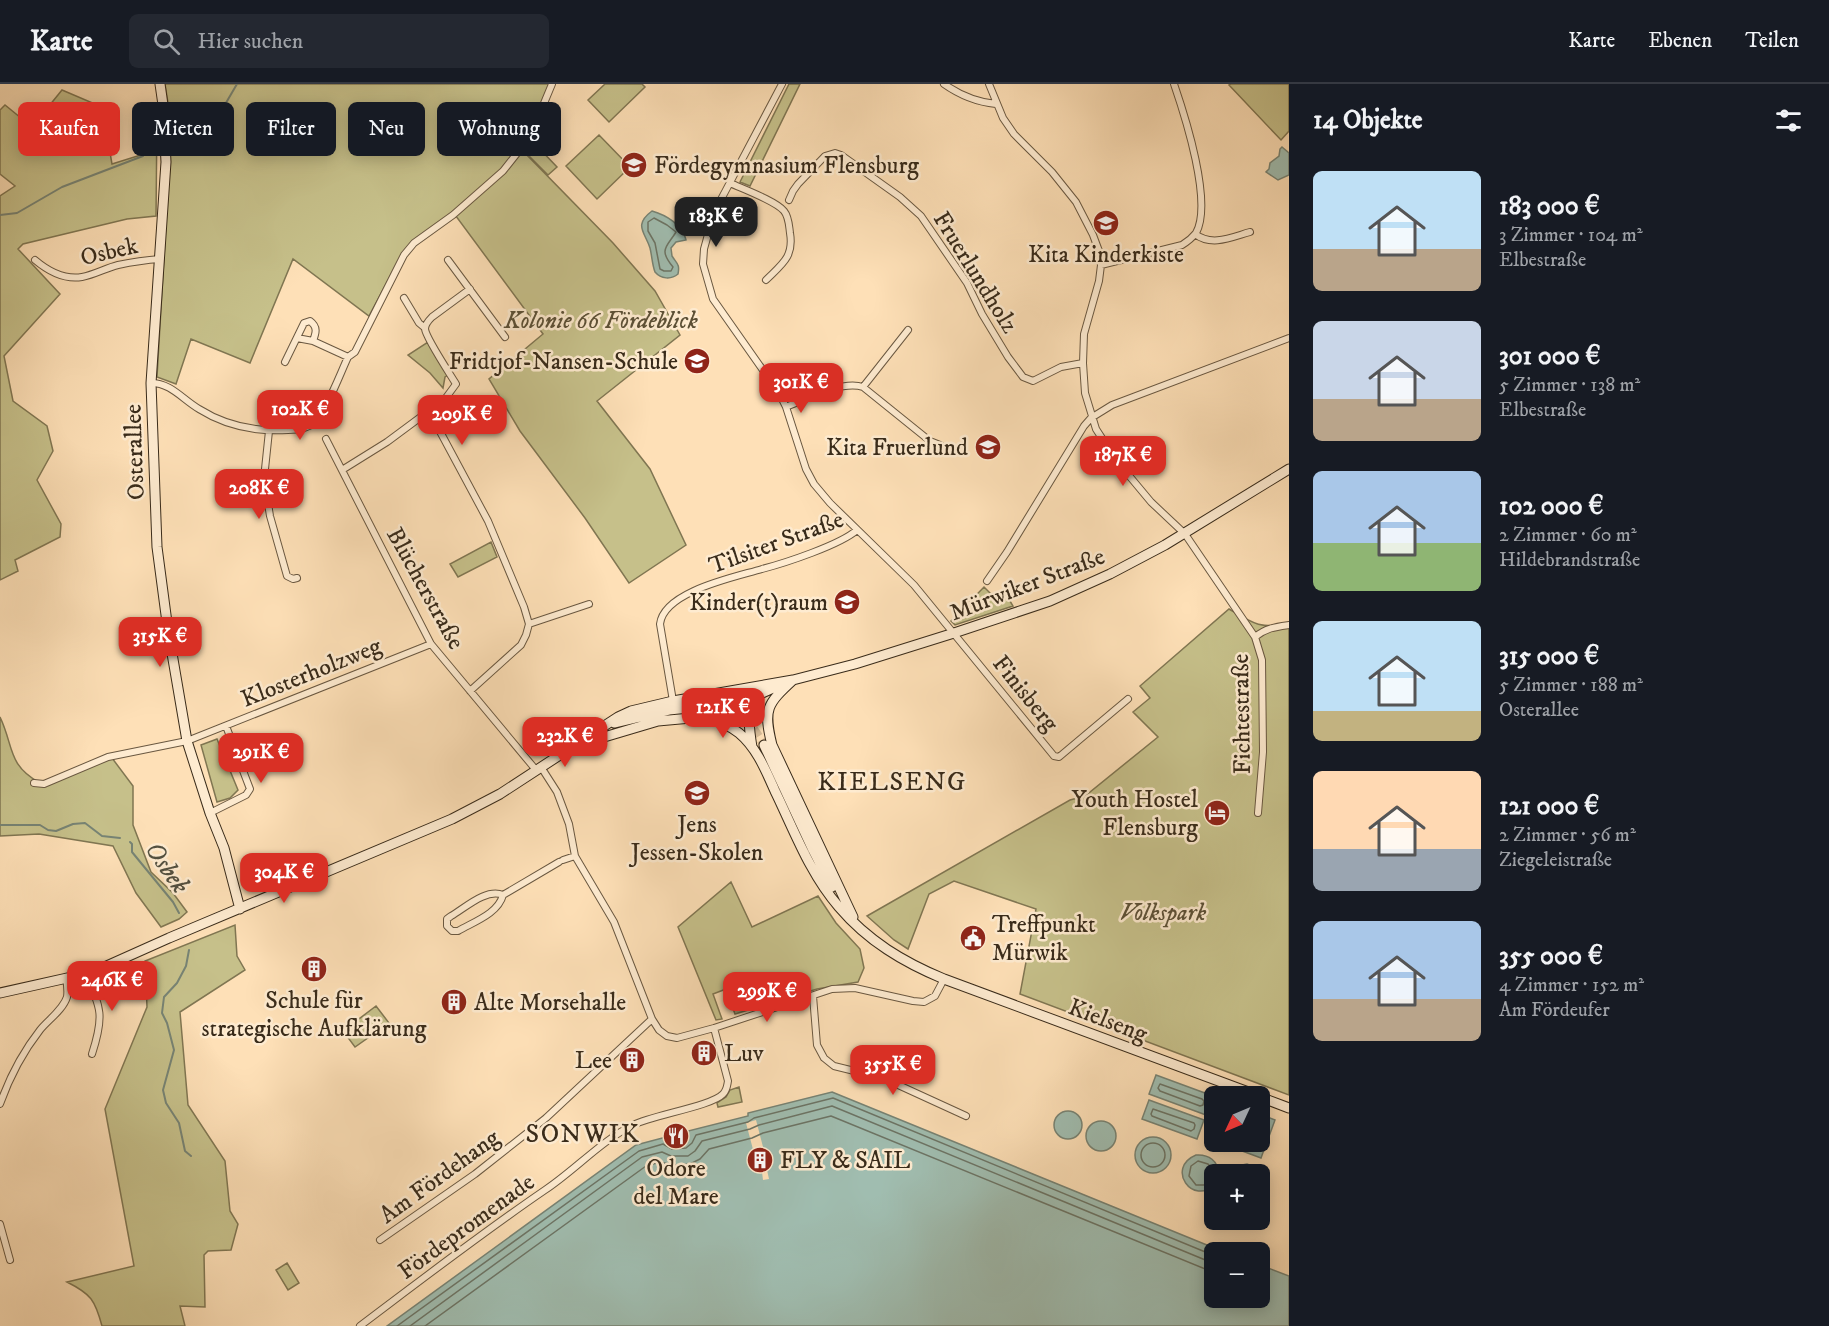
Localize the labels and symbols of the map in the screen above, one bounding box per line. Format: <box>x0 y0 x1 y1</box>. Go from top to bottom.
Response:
school or university icon: Fördegymnasium Flensburg <box>619 150 649 180</box>
place label: Fördegymnasium Flensburg <box>654 151 919 181</box>
pin: 183K € <box>667 197 765 248</box>
street label: Fruerlundholz <box>926 206 1025 339</box>
school or university icon: Kita Kinderkiste <box>1091 208 1121 238</box>
street label: Osbek <box>78 231 141 273</box>
place label: Kita Kinderkiste <box>1028 240 1184 270</box>
park label: Kolonie 66 Fördeblick <box>503 306 698 336</box>
school or university icon: Fridtjof-Nansen-Schule <box>682 346 712 376</box>
place label: Fridtjof-Nansen-Schule <box>449 347 678 377</box>
pin: 301K € <box>752 363 850 414</box>
pin: 102K € <box>251 390 349 441</box>
pin: 209K € <box>413 395 511 446</box>
street label: Osterallee <box>118 403 152 500</box>
school or university icon: Kita Fruerlund <box>973 432 1003 462</box>
place label: Kita Fruerlund <box>826 433 968 463</box>
pin: 187K € <box>1074 436 1172 487</box>
pin: 208K € <box>210 469 308 520</box>
street label: Tilsiter Straße <box>705 505 848 581</box>
street label: Blücherstraße <box>379 522 471 655</box>
street label: Mürwiker Straße <box>946 542 1109 628</box>
school or university icon: Kinder(t)raum <box>832 587 862 617</box>
place label: Kinder(t)raum <box>689 588 828 618</box>
pin: 315K € <box>111 617 209 668</box>
street label: Klosterholzweg <box>237 631 386 715</box>
street label: Finisberg <box>985 649 1065 738</box>
street label: Fichtestraße <box>1226 653 1258 775</box>
pin: 121K € <box>674 688 772 739</box>
pin: 232K € <box>516 717 614 768</box>
pin: 291K € <box>212 733 310 784</box>
district label: KIELSENG <box>817 766 967 799</box>
school or university icon: Jens Jessen-Skolen <box>682 778 712 808</box>
place label: Youth Hostel Flensburg <box>1071 785 1199 843</box>
hotel icon: Youth Hostel Flensburg <box>1202 798 1232 828</box>
place label: Jens Jessen-Skolen <box>629 810 764 868</box>
water label: Osbek <box>137 835 197 901</box>
pin: 304K € <box>235 853 333 904</box>
park label: Volkspark <box>1120 898 1206 928</box>
place label: Treffpunkt Mürwik <box>992 910 1096 968</box>
public building icon: Treffpunkt Mürwik <box>958 923 988 953</box>
building icon: Schule für strategische Aufklärung <box>299 954 329 984</box>
pin: 246K € <box>63 961 161 1012</box>
pin: 299K € <box>718 972 816 1023</box>
place label: Schule für strategische Aufklärung <box>202 986 427 1044</box>
building icon: Alte Morsehalle <box>439 987 469 1017</box>
place label: Alte Morsehalle <box>474 988 626 1018</box>
street label: Kielseng <box>1064 992 1152 1050</box>
building icon: Luv <box>689 1038 719 1068</box>
place label: Luv <box>724 1039 764 1069</box>
building icon: Lee <box>617 1045 647 1075</box>
pin: 355K € <box>844 1045 942 1096</box>
place label: Lee <box>575 1046 612 1076</box>
north arrow <box>1204 1086 1270 1152</box>
district label: SONWIK <box>526 1118 640 1151</box>
restaurant icon: Odore del Mare <box>661 1121 691 1151</box>
street label: Am Fördehang <box>373 1123 506 1231</box>
building icon: FLY & SAIL <box>745 1145 775 1175</box>
place label: FLY & SAIL <box>780 1146 910 1176</box>
place label: Odore del Mare <box>633 1154 719 1212</box>
street label: Fördepromenade <box>392 1167 541 1286</box>

